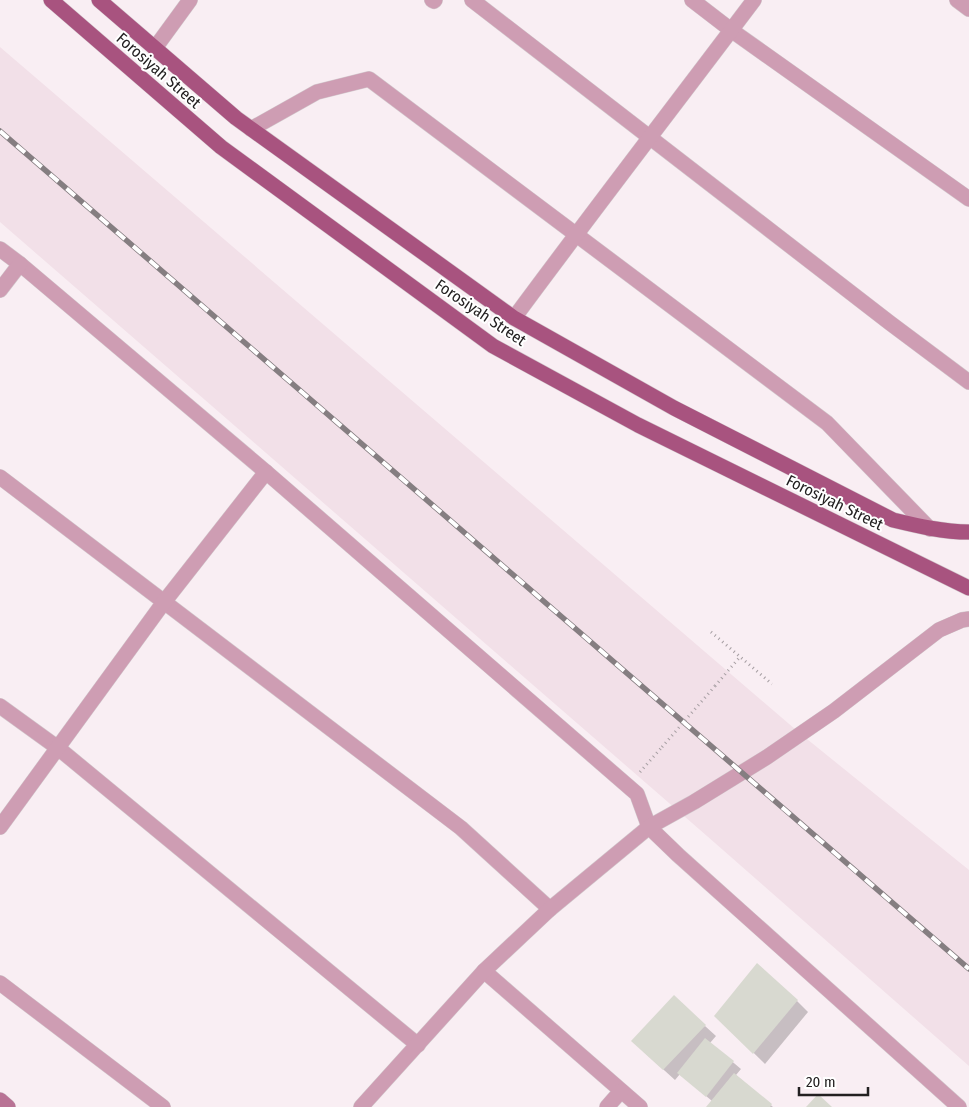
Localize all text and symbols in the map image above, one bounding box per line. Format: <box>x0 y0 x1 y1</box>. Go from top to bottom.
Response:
street label: Forosiyah Street <box>113 29 205 113</box>
street label: Forosiyah Street <box>432 275 530 350</box>
street label: Forosiyah Street <box>783 471 887 534</box>
scale bar <box>799 1064 868 1096</box>
text: 20 m <box>806 1073 836 1091</box>

